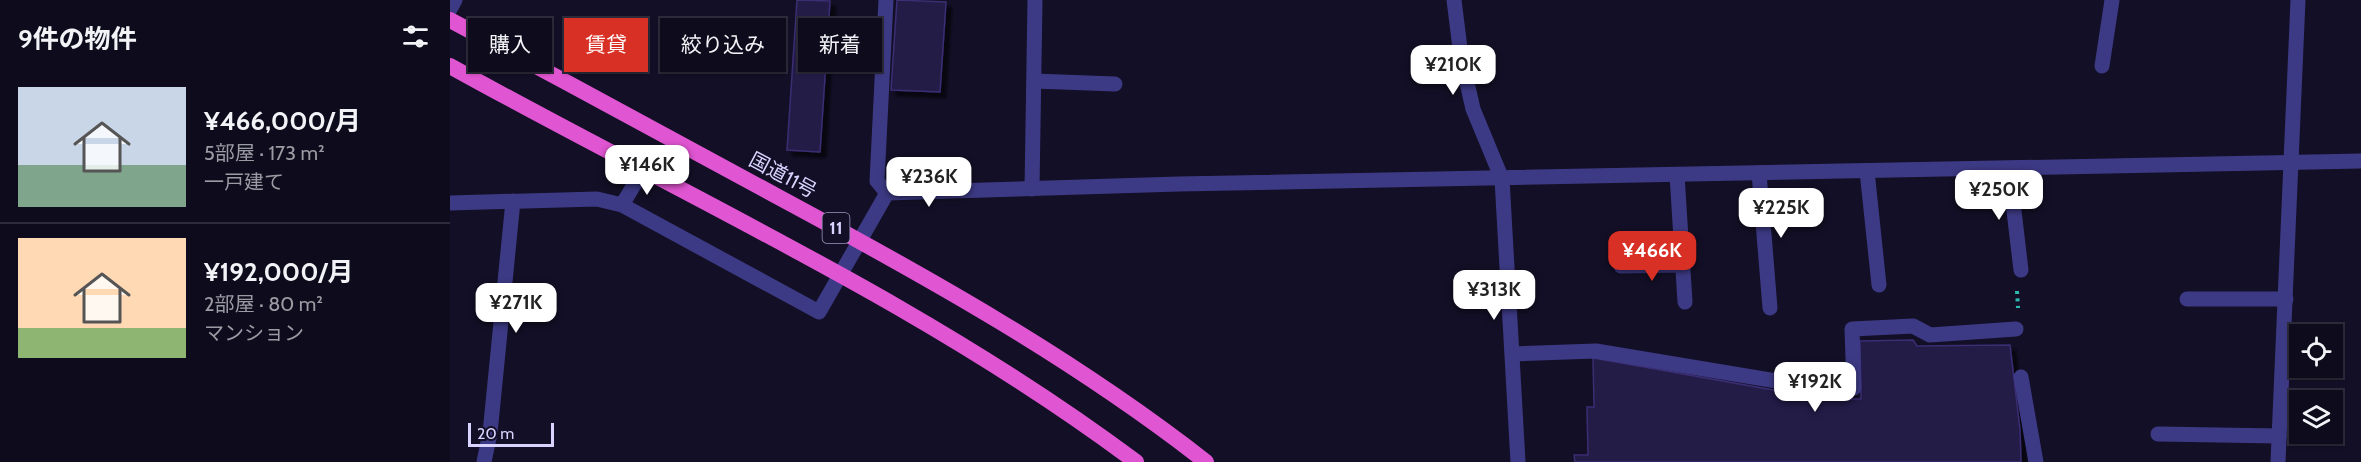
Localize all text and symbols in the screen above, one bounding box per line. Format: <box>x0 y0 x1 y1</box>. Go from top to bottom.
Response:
chip: 購入 <box>468 18 552 72</box>
chip: 賃貸 <box>564 18 648 72</box>
chip: 絞り込み <box>660 18 786 72</box>
chip: 新着 <box>798 18 882 72</box>
icon: filters <box>399 20 432 53</box>
text: 9件の物件 <box>18 23 137 55</box>
pin: ¥210K <box>1411 45 1495 96</box>
text: ¥210K <box>1425 52 1481 76</box>
text: ¥466,000/月 <box>204 105 361 137</box>
icon: home <box>66 111 138 183</box>
text: 5部屋 · 173 m² <box>204 141 325 165</box>
pin: ¥146K <box>605 145 689 196</box>
street label: 国道11号 <box>745 147 821 203</box>
text: ¥146K <box>619 152 675 176</box>
pin: ¥236K <box>887 157 971 208</box>
text: ¥236K <box>900 164 958 188</box>
text: 一戸建て <box>204 170 284 194</box>
pin: ¥250K <box>1957 170 2041 221</box>
text: ¥250K <box>1969 177 2029 201</box>
pin: ¥225K <box>1739 188 1823 239</box>
text: ¥225K <box>1753 195 1809 219</box>
road number: 11 <box>822 213 850 243</box>
pin: ¥466K <box>1610 231 1694 282</box>
text: ¥466K <box>1622 238 1682 262</box>
text: ¥192,000/月 <box>204 256 354 288</box>
icon: home <box>66 262 138 334</box>
pin: ¥313K <box>1452 270 1536 321</box>
text: ¥313K <box>1467 277 1521 301</box>
pin: ¥271K <box>474 283 558 334</box>
text: ¥271K <box>490 290 542 314</box>
text: 2部屋 · 80 m² <box>204 292 323 316</box>
text: マンション <box>204 321 304 345</box>
map controls <box>2289 324 2343 444</box>
button: locate <box>2289 324 2343 378</box>
pin: ¥192K <box>1773 362 1857 413</box>
text: ¥192K <box>1788 369 1842 393</box>
button: layers <box>2289 390 2343 444</box>
scale bar <box>468 420 554 448</box>
text: 20 m <box>477 424 514 443</box>

